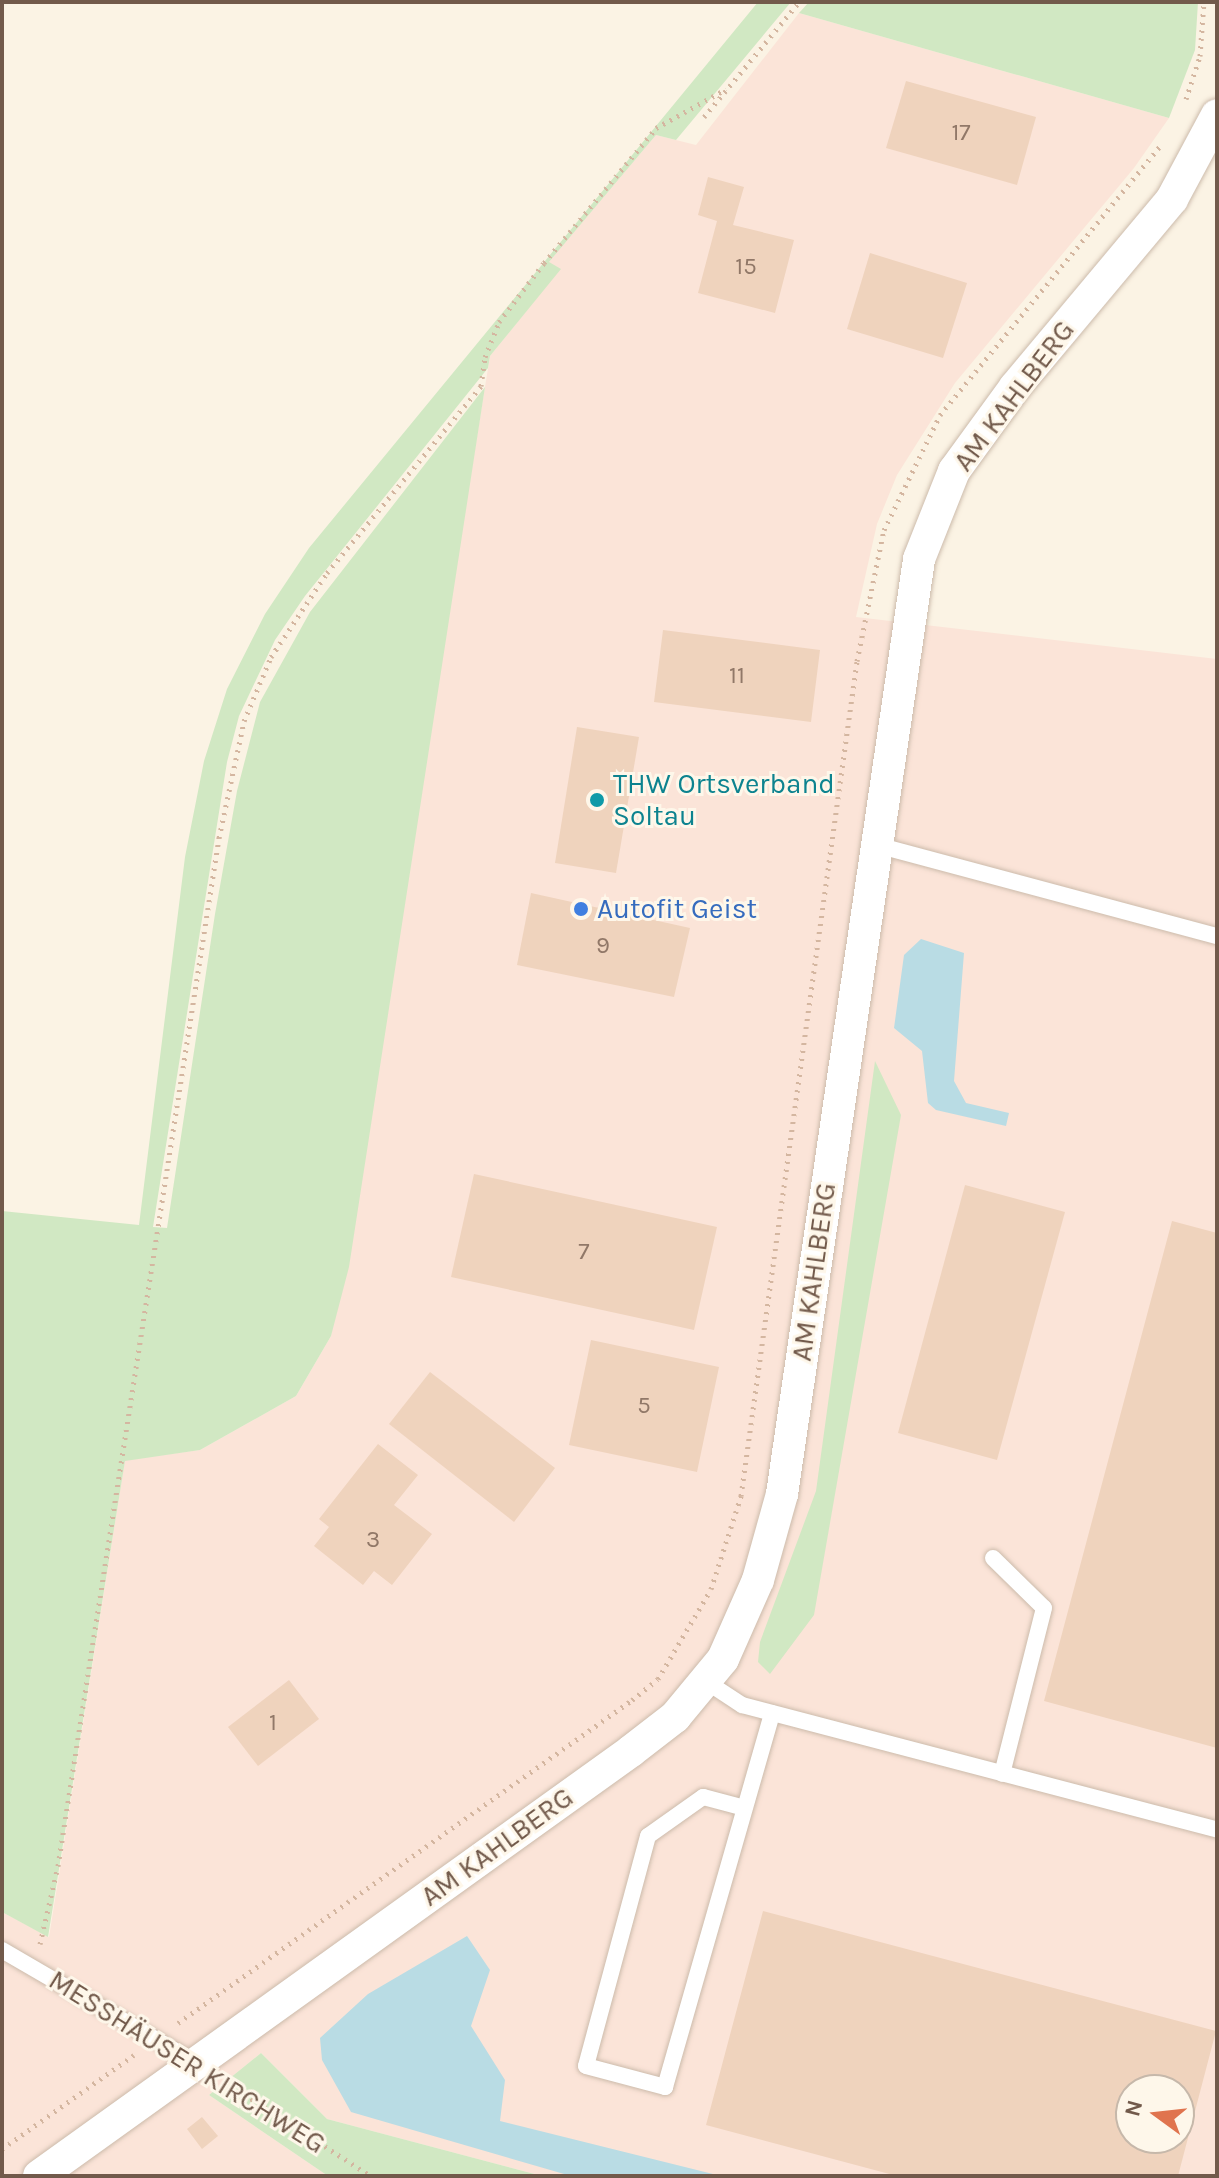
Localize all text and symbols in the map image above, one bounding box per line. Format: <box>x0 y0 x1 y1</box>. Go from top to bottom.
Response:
house number: 17 <box>951 119 971 147</box>
house number: 15 <box>735 253 757 281</box>
street label: AM KAHLBERG <box>947 314 1081 478</box>
house number: 11 <box>729 662 745 690</box>
place label: THW Ortsverband Soltau <box>613 767 835 833</box>
marker: THW Ortsverband Soltau <box>588 791 606 809</box>
place label: Autofit Geist <box>597 892 757 926</box>
marker: Autofit Geist <box>572 900 590 918</box>
house number: 9 <box>596 932 610 960</box>
street label: AM KAHLBERG <box>785 1181 843 1363</box>
house number: 7 <box>578 1238 590 1266</box>
house number: 5 <box>637 1392 651 1420</box>
house number: 3 <box>366 1526 380 1554</box>
house number: 1 <box>269 1709 277 1737</box>
street label: AM KAHLBERG <box>414 1781 580 1913</box>
street label: MESSHÄUSER KIRCHWEG <box>43 1963 331 2161</box>
north arrow <box>1115 2074 1195 2154</box>
text: N <box>1119 2097 1148 2119</box>

